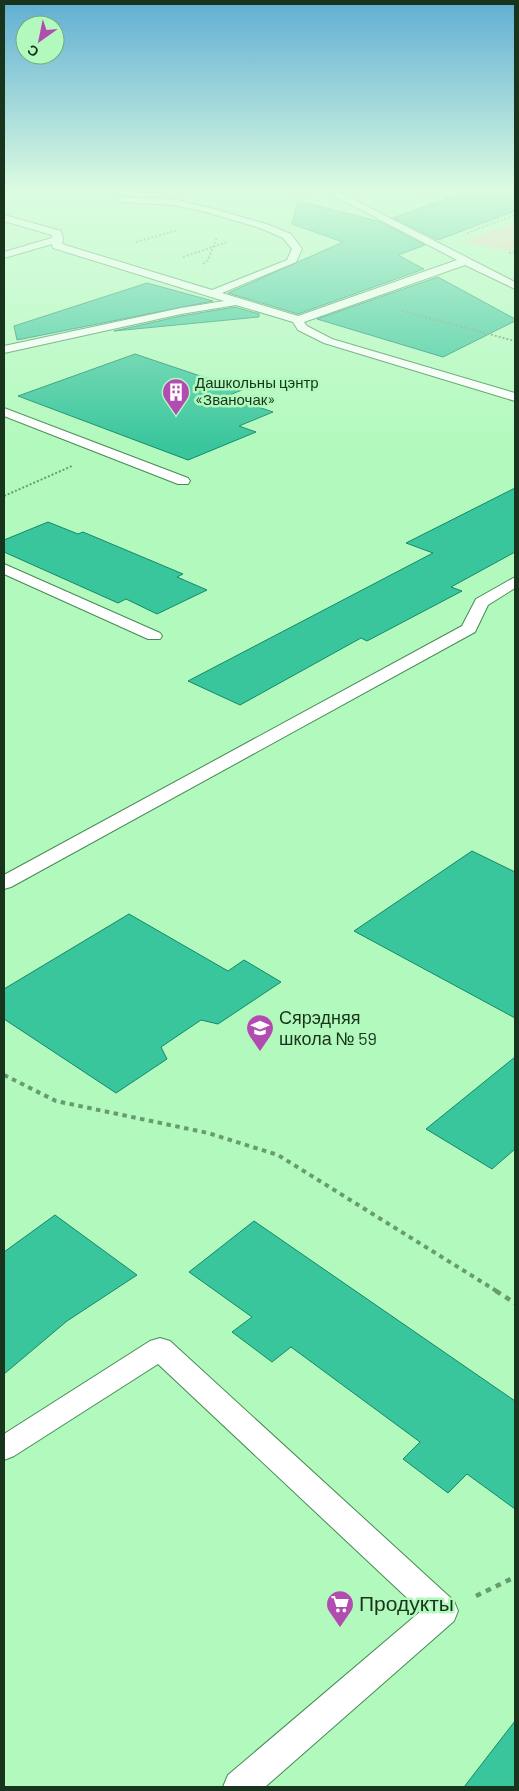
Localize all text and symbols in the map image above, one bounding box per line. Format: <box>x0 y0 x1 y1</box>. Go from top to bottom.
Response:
north arrow <box>15 15 65 65</box>
text: С <box>24 41 42 61</box>
place label: Дашкольны цэнтр «Званочак» <box>195 373 319 408</box>
building icon: Дашкольны цэнтр «Званочак» <box>161 377 191 416</box>
place label: Сярэдняя школа № 59 <box>279 1006 377 1049</box>
school or university icon: Сярэдняя школа № 59 <box>245 1013 275 1052</box>
supermarket icon: Продукты <box>325 1589 355 1628</box>
place label: Продукты <box>359 1590 454 1615</box>

